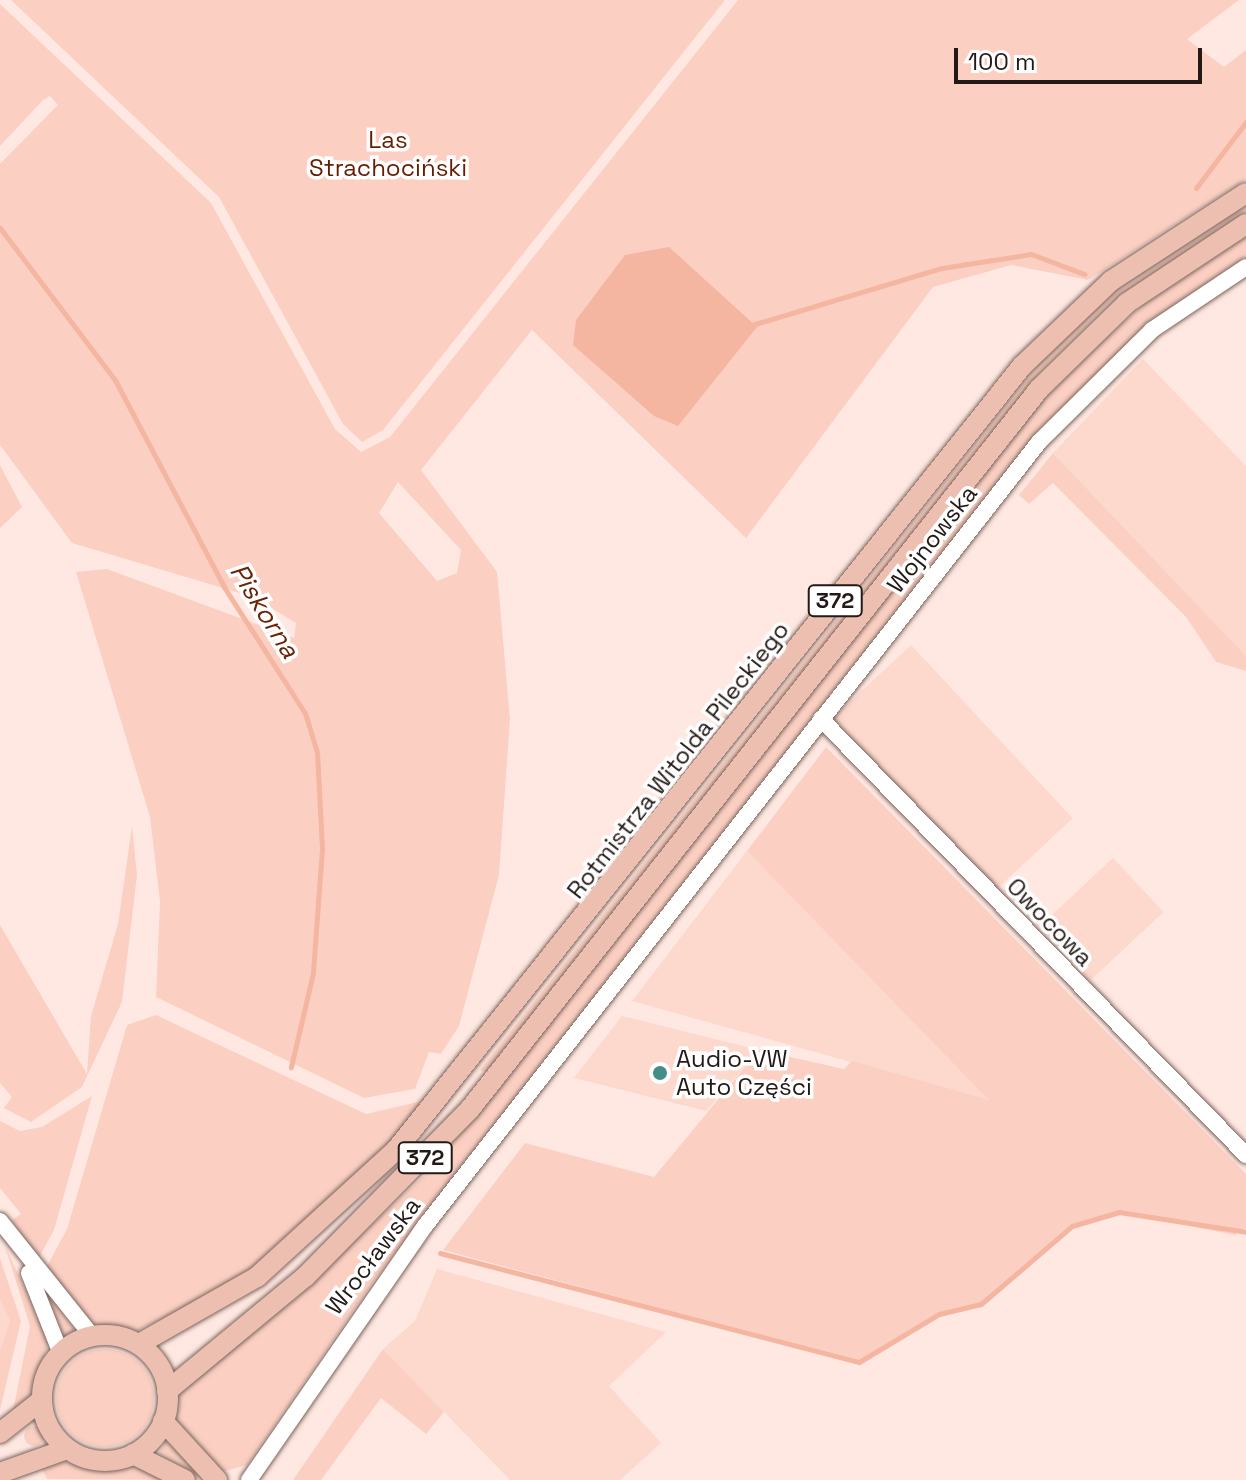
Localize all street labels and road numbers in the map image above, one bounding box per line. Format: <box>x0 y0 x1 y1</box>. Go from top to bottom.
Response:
street label: Wojnowska <box>881 479 983 599</box>
road number: 372 <box>807 583 863 619</box>
street label: Rotmistrza Witolda Pileckiego <box>561 616 795 904</box>
street label: Owocowa <box>1001 872 1099 972</box>
road number: 372 <box>397 1140 453 1176</box>
street label: Wrocławska <box>320 1192 426 1320</box>

